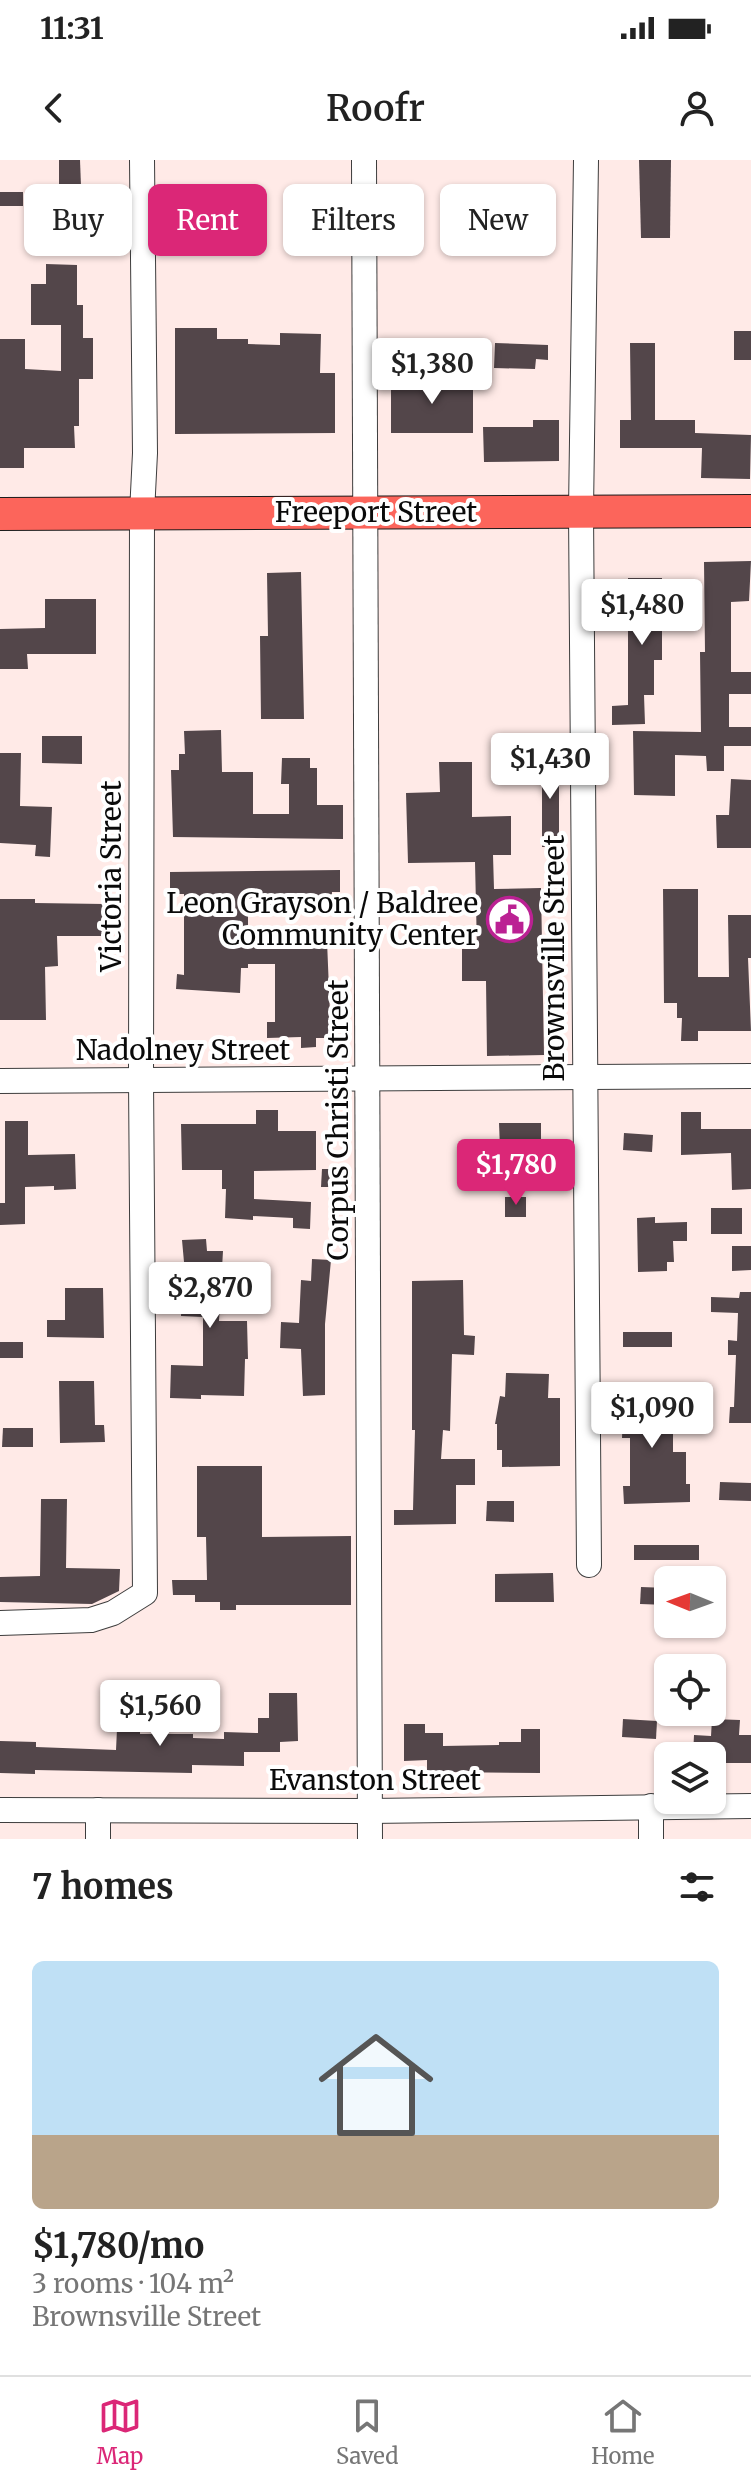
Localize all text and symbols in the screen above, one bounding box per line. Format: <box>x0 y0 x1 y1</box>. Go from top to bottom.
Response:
text: 11:31 <box>40 9 104 47</box>
icon: back <box>32 86 76 130</box>
text: Roofr <box>326 86 425 131</box>
icon: person <box>675 86 719 130</box>
chip: Buy <box>24 184 132 256</box>
chip: Rent <box>148 184 267 256</box>
chip: Filters <box>283 184 424 256</box>
chip: New <box>440 184 556 256</box>
pin: $1,380 <box>367 338 497 406</box>
text: $1,380 <box>390 347 474 380</box>
street label: Freeport Street <box>275 494 477 530</box>
pin: $1,480 <box>577 579 707 647</box>
text: $1,480 <box>599 588 685 621</box>
pin: $1,430 <box>485 733 615 801</box>
text: $1,430 <box>509 742 591 775</box>
street label: Victoria Street <box>93 780 129 973</box>
street label: Brownsville Street <box>536 835 572 1081</box>
place label: Leon Grayson / Baldree Community Center <box>166 885 478 953</box>
public building icon: Leon Grayson / Baldree Community Center <box>485 895 533 943</box>
street label: Corpus Christi Street <box>320 979 356 1261</box>
street label: Nadolney Street <box>76 1032 290 1068</box>
pin: $1,780 <box>451 1139 581 1207</box>
text: $1,780 <box>475 1148 557 1181</box>
pin: $2,870 <box>145 1262 275 1330</box>
text: $2,870 <box>167 1271 253 1304</box>
pin: $1,090 <box>587 1382 717 1450</box>
text: $1,090 <box>609 1391 695 1424</box>
north arrow <box>654 1566 726 1638</box>
map controls <box>654 1566 726 1814</box>
button: locate <box>654 1654 726 1726</box>
pin: $1,560 <box>95 1680 225 1748</box>
text: $1,560 <box>118 1689 202 1722</box>
button: layers <box>654 1742 726 1814</box>
street label: Evanston Street <box>269 1762 481 1798</box>
icon: filters <box>675 1865 719 1909</box>
text: 7 homes <box>32 1866 174 1908</box>
icon: home <box>304 2013 448 2157</box>
text: $1,780/mo <box>32 2225 204 2267</box>
text: 3 rooms · 104 m² <box>32 2267 234 2300</box>
text: Brownsville Street <box>32 2300 261 2333</box>
tab: Map <box>96 2394 143 2470</box>
tab: Saved <box>336 2394 398 2470</box>
tab: Home <box>591 2394 655 2470</box>

